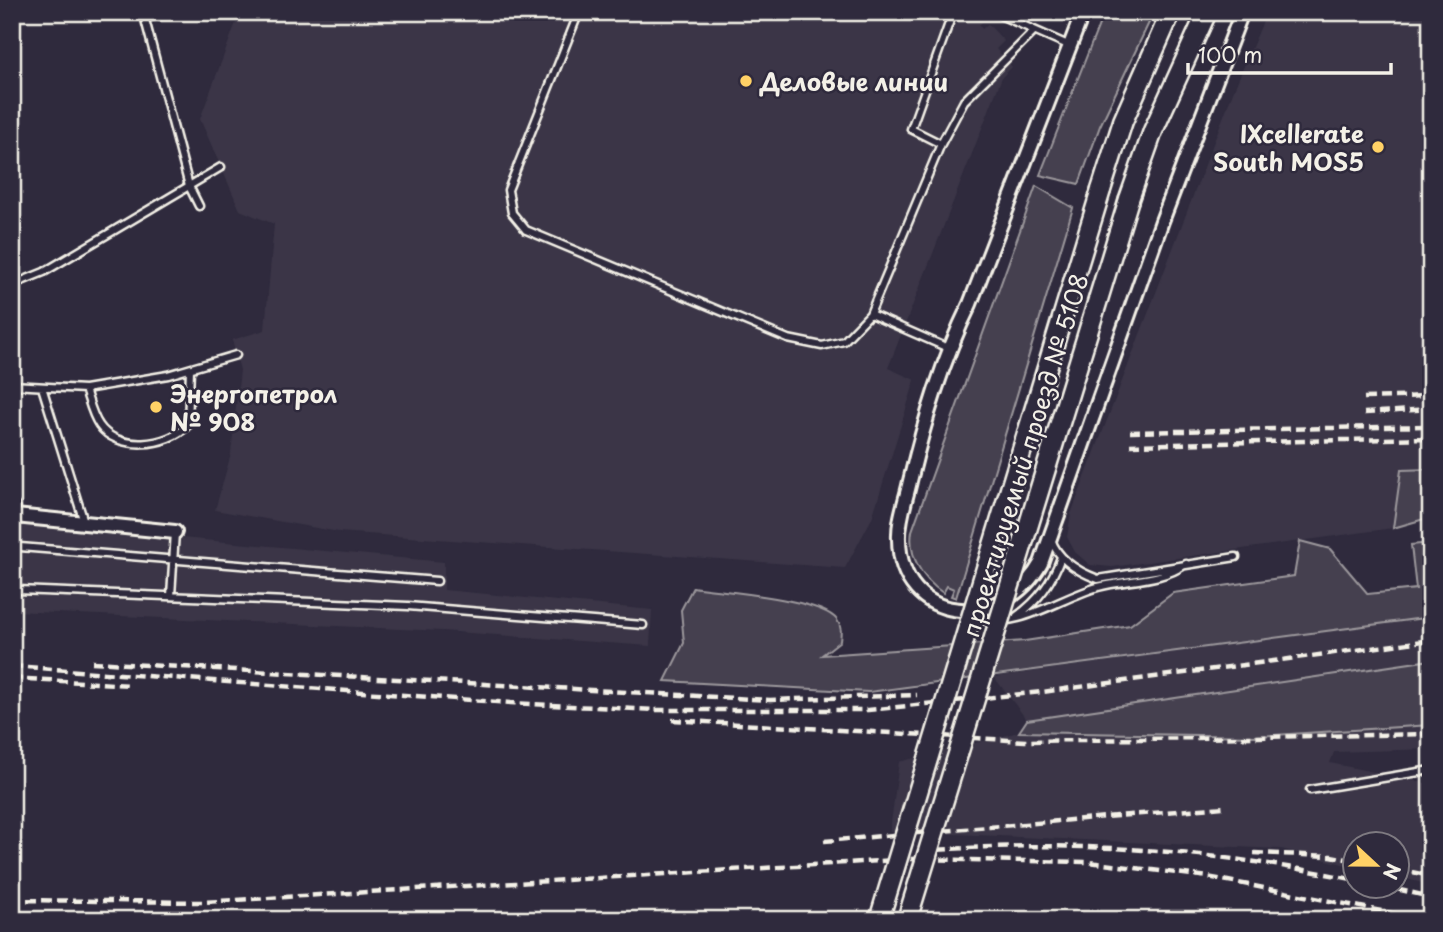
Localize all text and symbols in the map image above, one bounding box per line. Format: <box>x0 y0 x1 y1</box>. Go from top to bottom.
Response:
scale bar <box>1188 32 1390 76</box>
text: 100 m <box>1198 38 1262 70</box>
place label: Деловые линии <box>759 63 948 99</box>
marker: Деловые линии <box>738 73 754 89</box>
place label: IXcellerate South MOS5 <box>1213 115 1364 179</box>
marker: IXcellerate South MOS5 <box>1370 139 1386 155</box>
street label: проектируемый проезд № 5108 <box>951 269 1097 641</box>
place label: Энергопетрол № 908 <box>170 375 337 439</box>
marker: Энергопетрол № 908 <box>148 399 164 415</box>
north arrow <box>1342 830 1412 900</box>
text: N <box>1377 860 1408 884</box>

